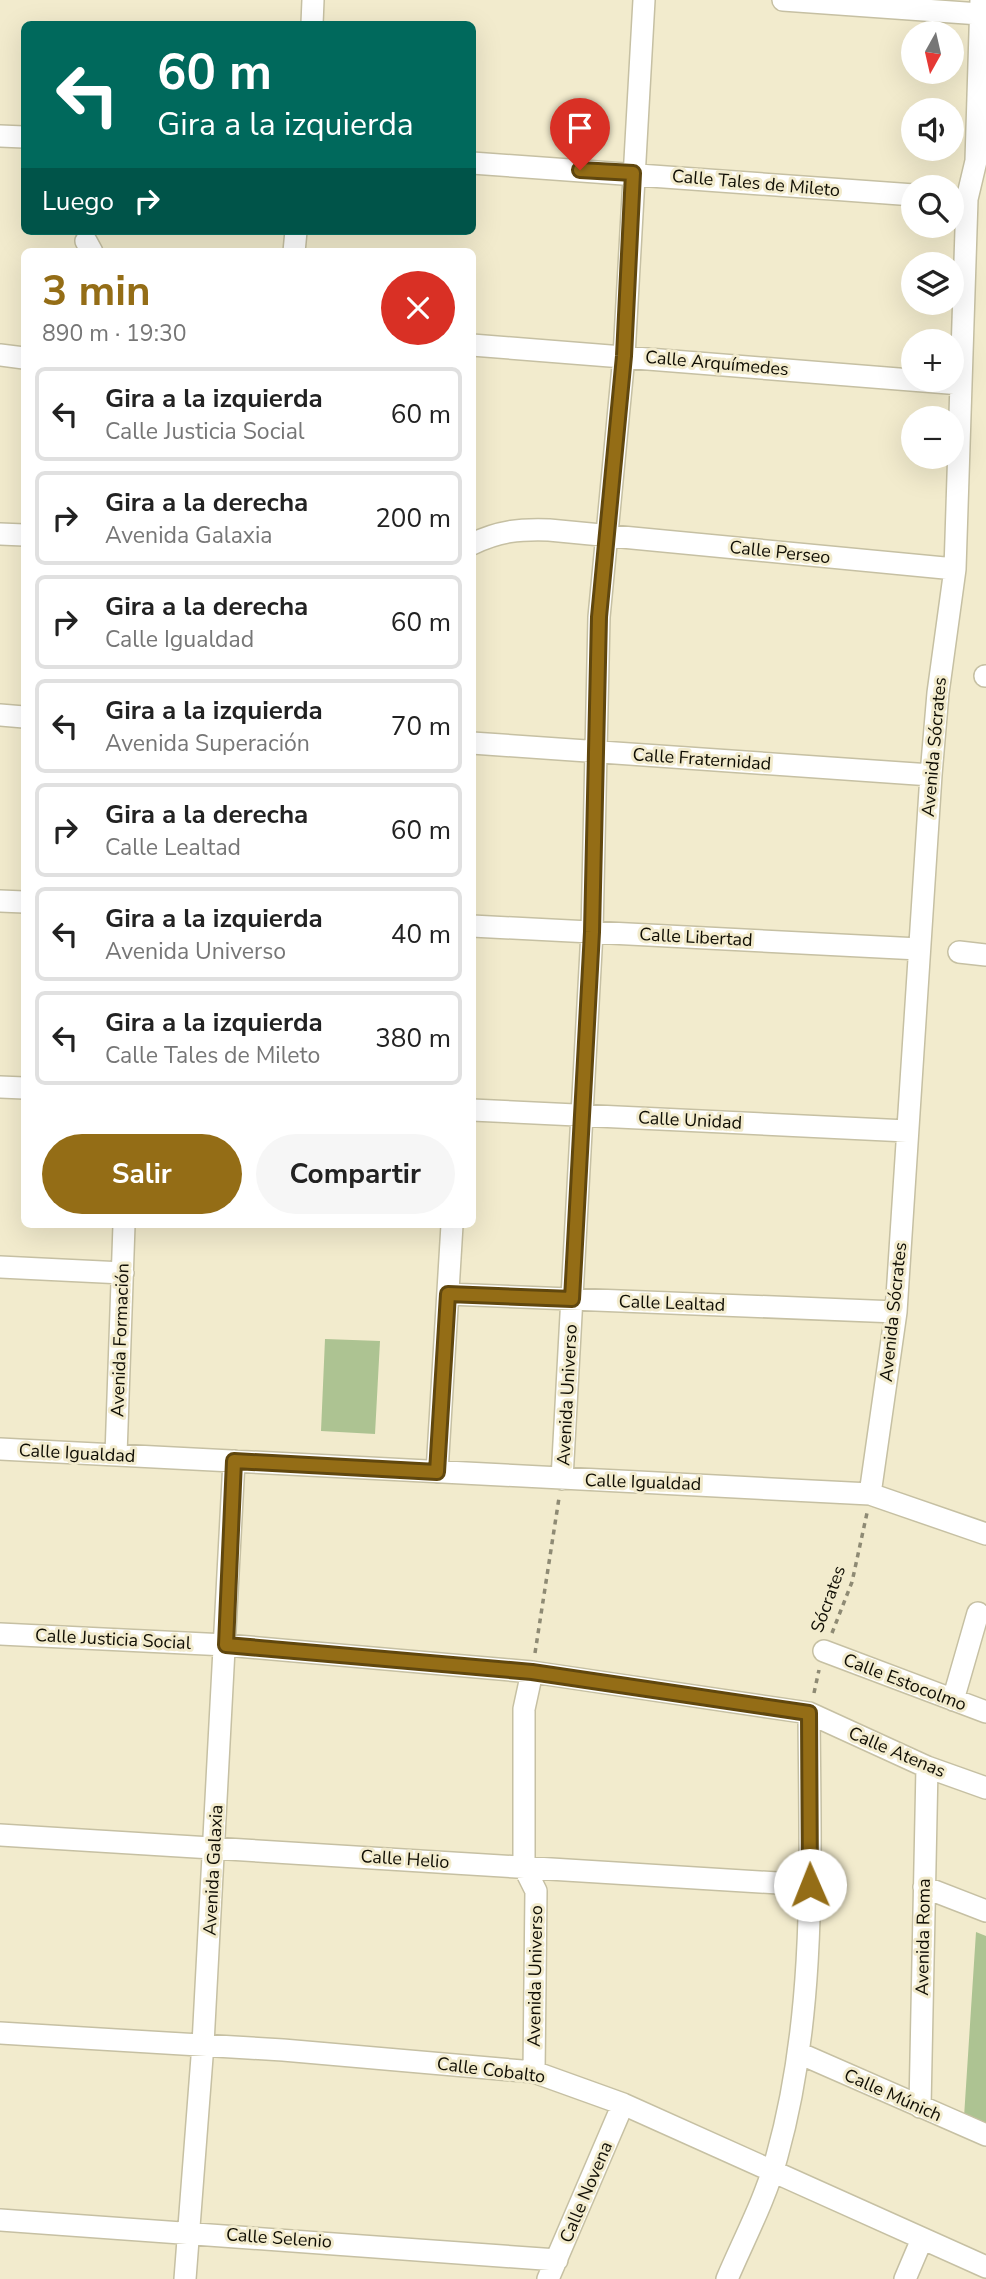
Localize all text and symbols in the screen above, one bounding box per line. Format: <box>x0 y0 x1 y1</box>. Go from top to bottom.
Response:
north arrow <box>901 21 964 84</box>
map controls <box>901 21 964 469</box>
text: 60 m <box>157 39 272 106</box>
icon: left <box>42 49 133 140</box>
pin <box>550 98 610 170</box>
button: sound <box>901 98 964 161</box>
text: Gira a la izquierda <box>157 103 414 146</box>
icon: arrive <box>561 109 599 147</box>
street label: Calle Tales de Mileto <box>671 164 841 202</box>
button: search <box>901 175 964 238</box>
icon: right <box>128 182 166 220</box>
text: Luego <box>42 184 114 219</box>
button: layers <box>901 252 964 315</box>
text: 3 min <box>42 263 151 320</box>
button: close <box>381 271 455 345</box>
text: 890 m · 19:30 <box>42 318 187 349</box>
button: + <box>901 329 964 392</box>
street label: Calle Arquímedes <box>644 345 790 381</box>
text: Gira a la izquierda <box>105 381 323 416</box>
icon: left <box>46 395 84 433</box>
text: 60 m <box>391 397 451 432</box>
button: − <box>901 406 964 469</box>
text: Calle Justicia Social <box>105 416 305 447</box>
text: Gira a la derecha <box>105 485 308 520</box>
icon: right <box>46 499 84 537</box>
text: 200 m <box>375 501 451 536</box>
text: Avenida Galaxia <box>105 520 272 551</box>
street label: Calle Perseo <box>728 535 832 569</box>
text: Gira a la derecha <box>105 589 308 624</box>
icon: right <box>46 603 84 641</box>
text: 60 m <box>391 605 451 640</box>
text: Calle Igualdad <box>105 624 254 655</box>
street label: Avenida Sócrates <box>916 676 952 818</box>
text: Gira a la izquierda <box>105 693 323 728</box>
icon: left <box>46 707 84 745</box>
text: 70 m <box>391 709 451 744</box>
text: Avenida Superación <box>105 728 310 759</box>
street label: Calle Fraternidad <box>632 742 772 776</box>
text: Gira a la derecha <box>105 797 308 832</box>
icon: right <box>46 811 84 849</box>
text: 60 m <box>391 813 451 848</box>
text: Calle Lealtad <box>105 832 241 863</box>
text: Gira a la izquierda <box>105 901 323 936</box>
icon: left <box>46 915 84 953</box>
text: 40 m <box>391 917 451 952</box>
street label: Calle Libertad <box>639 922 753 952</box>
text: Avenida Universo <box>105 936 286 967</box>
text: Gira a la izquierda <box>105 1005 323 1040</box>
icon: left <box>46 1019 84 1057</box>
text: 380 m <box>375 1021 451 1056</box>
text: Calle Tales de Mileto <box>105 1040 320 1071</box>
street label: Calle Unidad <box>637 1105 743 1135</box>
button: Salir <box>42 1134 242 1214</box>
button: Compartir <box>256 1134 455 1214</box>
street label: Avenida Sócrates <box>874 1241 912 1383</box>
street label: Avenida Formación <box>105 1263 135 1417</box>
street label: Calle Lealtad <box>618 1289 726 1317</box>
street label: Avenida Universo <box>551 1324 583 1466</box>
street label: Calle Igualdad <box>18 1438 136 1468</box>
street label: Calle Igualdad <box>584 1468 702 1496</box>
street label: Sócrates <box>805 1562 851 1636</box>
street label: Calle Justicia Social <box>34 1623 192 1655</box>
street label: Calle Estocolmo <box>840 1647 970 1717</box>
street label: Calle Atenas <box>845 1721 949 1783</box>
street label: Avenida Galaxia <box>198 1804 228 1936</box>
street label: Calle Helio <box>360 1844 450 1874</box>
position arrow <box>773 1848 847 1922</box>
street label: Avenida Roma <box>910 1878 936 1996</box>
street label: Avenida Universo <box>522 1905 548 2047</box>
street label: Calle Cobalto <box>435 2051 547 2089</box>
street label: Calle Múnich <box>840 2063 946 2127</box>
street label: Calle Novena <box>554 2138 618 2246</box>
street label: Calle Selenio <box>225 2222 333 2254</box>

